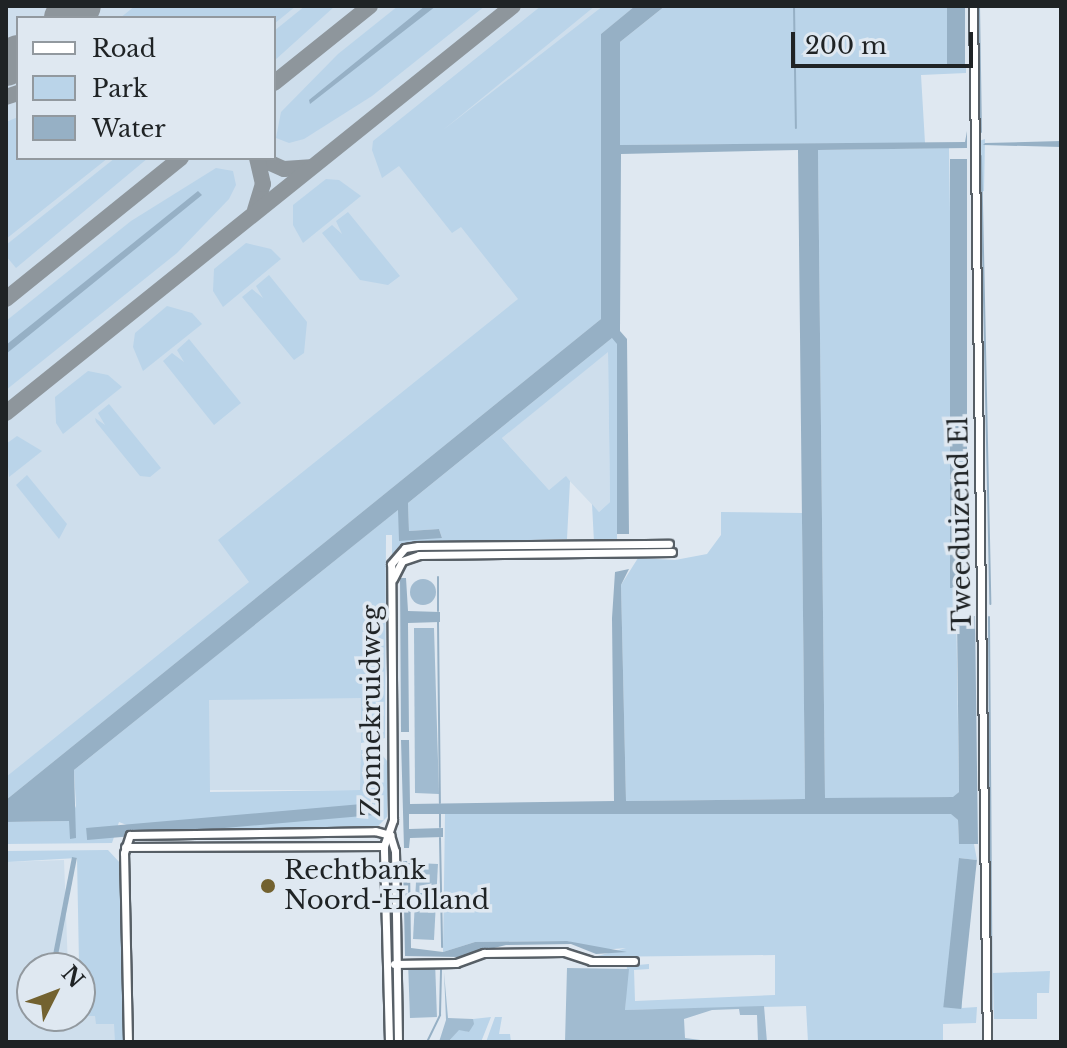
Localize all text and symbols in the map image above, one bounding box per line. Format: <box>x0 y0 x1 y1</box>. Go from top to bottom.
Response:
legend <box>16 16 276 160</box>
scale bar <box>795 16 977 66</box>
text: 200 m <box>805 31 887 60</box>
text: Road <box>92 34 156 63</box>
text: Park <box>92 74 148 103</box>
text: Water <box>92 114 166 143</box>
street label: Tweeduizend El <box>944 417 978 631</box>
street label: Zonnekruidweg <box>356 605 388 817</box>
place label: Rechtbank Noord-Holland <box>284 855 489 916</box>
marker: Rechtbank Noord-Holland <box>259 877 277 895</box>
north arrow <box>16 952 96 1032</box>
text: N <box>56 960 90 994</box>

